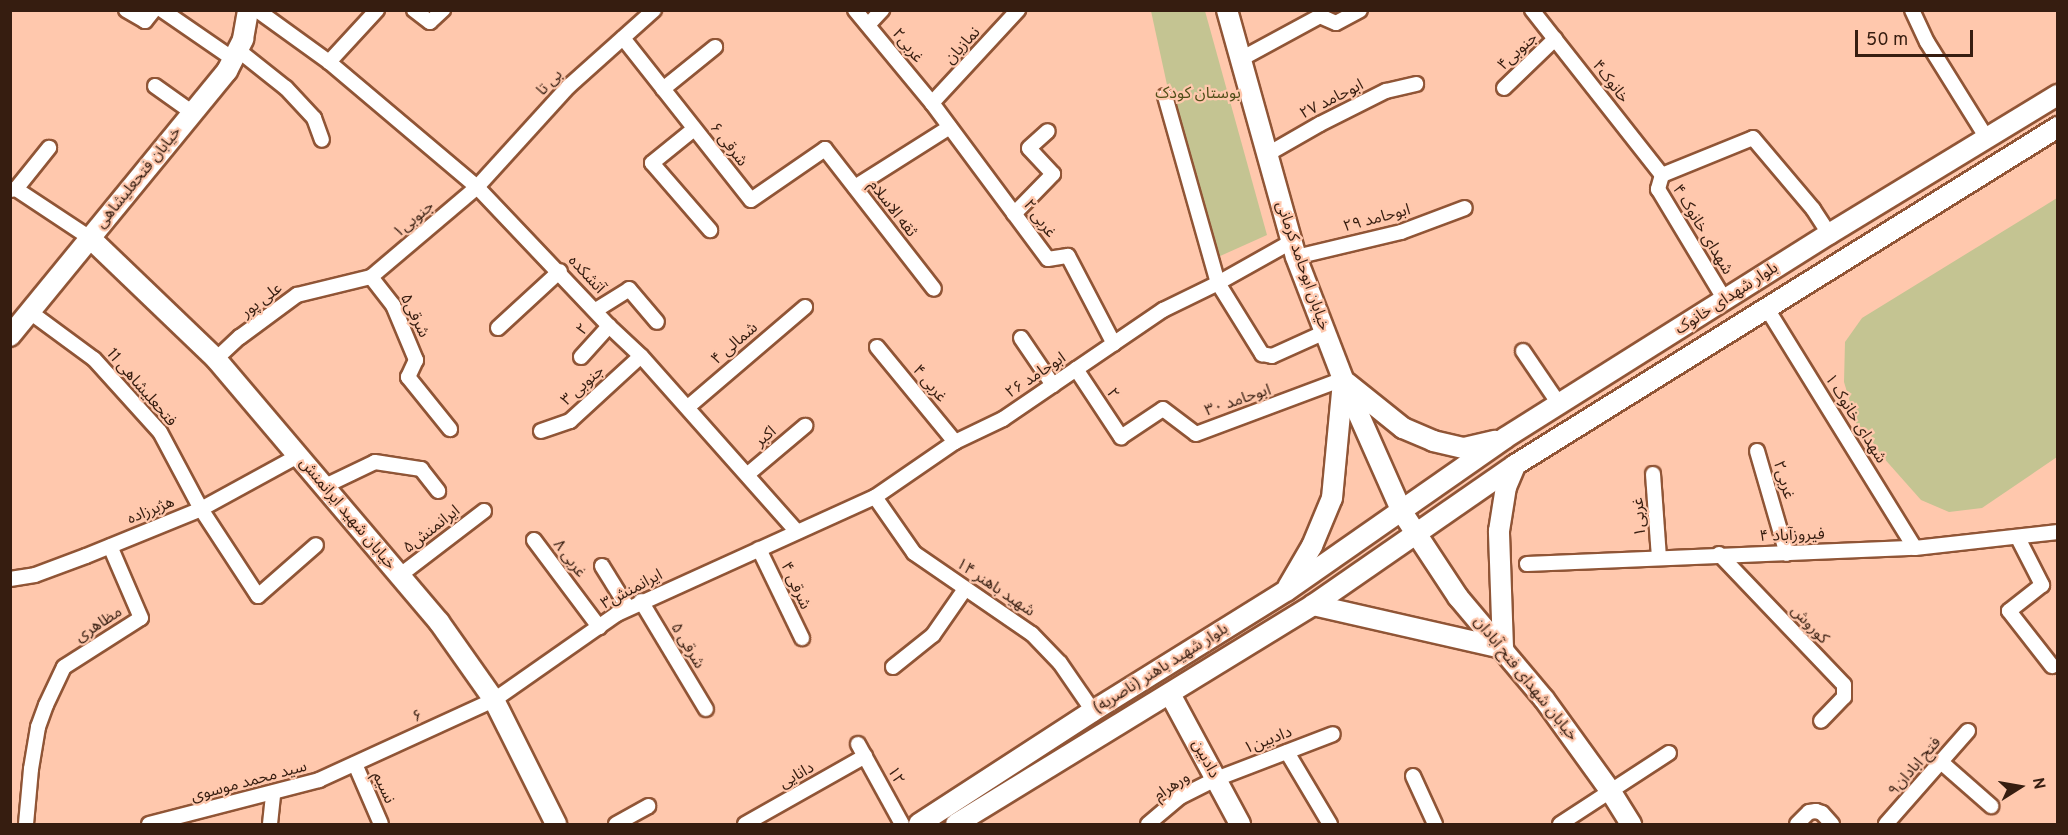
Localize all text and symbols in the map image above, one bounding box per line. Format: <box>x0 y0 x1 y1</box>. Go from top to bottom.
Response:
scale bar <box>1858 18 1976 56</box>
street label: نمازیان <box>941 23 985 69</box>
street label: غربی۲ <box>887 25 927 67</box>
street label: جنوبی۴ <box>1494 29 1542 75</box>
text: 50 m <box>1866 29 1908 52</box>
street label: خانوک۴ <box>1587 57 1633 107</box>
street label: بی تا <box>533 66 567 100</box>
street label: ابوحامد ۲۷ <box>1297 76 1367 124</box>
park label: بوستان کودک <box>1155 84 1241 104</box>
street label: ۶ شرقی <box>705 119 751 171</box>
street label: خیابان فتحعلیشاهی <box>92 123 186 233</box>
street label: ثقه الاسلام <box>864 177 920 241</box>
street label: شهدای خانوک ۴ <box>1668 181 1736 279</box>
street label: ۲ غربی <box>1018 196 1060 242</box>
street label: جنوبی۱ <box>390 197 438 243</box>
street label: خیابان ابوحامد کرمانی <box>1271 199 1333 333</box>
street label: ابوحامد ۲۹ <box>1341 201 1413 237</box>
street label: آتشکده <box>564 252 608 298</box>
street label: بلوار شهدای خانوک <box>1672 259 1782 339</box>
street label: علی پور <box>238 279 286 323</box>
street label: شرقی۵ <box>395 291 433 341</box>
street label: ۴ شمالی <box>708 319 762 369</box>
street label: ۲ <box>573 320 593 340</box>
street label: فتحعلیشاهی 11 <box>102 345 180 431</box>
street label: ابوحامد ۲۶ <box>1002 349 1070 403</box>
street label: ۴ غربی <box>908 361 950 407</box>
street label: ۳ جنوبی <box>557 362 609 410</box>
street label: شهدای خانوک ۱ <box>1820 371 1890 467</box>
street label: ابوحامد ۳۰ <box>1202 381 1274 421</box>
street label: ۲ <box>1101 385 1123 403</box>
street label: اکبر <box>751 423 781 451</box>
street label: خیابان شهید ایرانمنش <box>295 454 399 574</box>
street label: غربی۲ <box>1768 458 1798 502</box>
street label: هژبرزاده <box>125 493 177 529</box>
street label: غربی۱ <box>1629 497 1651 537</box>
street label: ایرانمنش۵ <box>400 502 464 558</box>
street label: فیروزآباد ۴ <box>1759 525 1825 547</box>
street label: ۸ غربی <box>548 536 590 582</box>
street label: شهید باهنر ۱۴ <box>952 555 1038 621</box>
street label: ۴ شرقی <box>776 559 814 613</box>
street label: ایرانمنش۳ <box>598 566 666 614</box>
street label: کوروش <box>1786 602 1832 648</box>
street label: مظاهری <box>72 603 126 647</box>
street label: خیابان شهدای فتح آبادان <box>1469 613 1581 745</box>
street label: ۵ شرقی <box>666 620 708 672</box>
street label: بلوار شهید باهنر (ناصریه) <box>1090 620 1232 718</box>
street label: ۶ <box>410 706 426 728</box>
street label: دادبین۱ <box>1241 723 1295 759</box>
street label: فتح ابادان۹ <box>1884 734 1946 800</box>
street label: دادبین <box>1187 736 1223 782</box>
street label: سید محمد موسوی <box>189 757 309 807</box>
north arrow <box>1990 757 2050 817</box>
street label: دانایی <box>776 759 818 793</box>
street label: ۱۲ <box>882 763 908 789</box>
street label: ورهرام <box>1150 768 1194 806</box>
street label: نسیم <box>368 769 398 807</box>
text: N <box>2027 776 2049 791</box>

